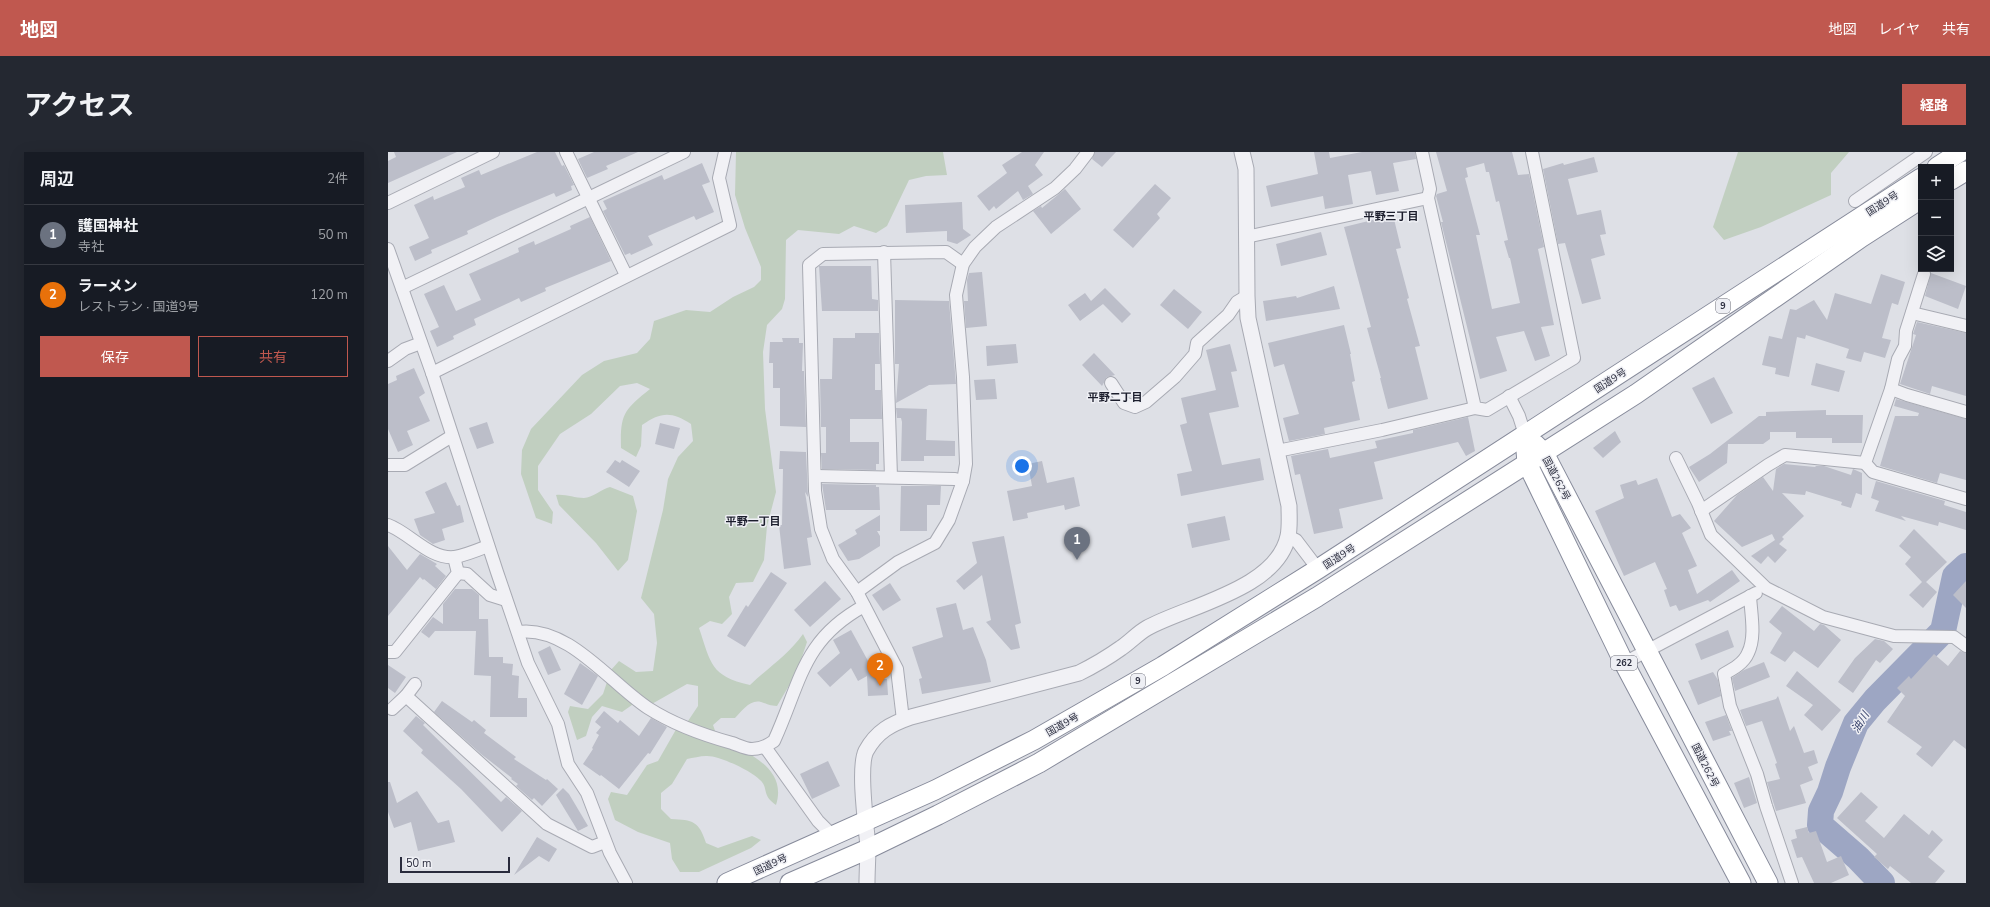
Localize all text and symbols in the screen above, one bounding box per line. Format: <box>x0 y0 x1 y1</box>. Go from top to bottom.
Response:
text: 地図 <box>20 17 58 43</box>
text: 地図 <box>1828 20 1856 39</box>
text: レイヤ <box>1878 20 1920 39</box>
text: 共有 <box>1942 20 1970 39</box>
button: 経路 <box>1902 84 1966 125</box>
text: アクセス <box>24 87 135 125</box>
map controls <box>1918 164 1954 272</box>
button: + <box>1918 164 1954 200</box>
text: 周辺 <box>40 168 74 191</box>
text: 2件 <box>327 170 348 188</box>
street label: 国道9号 <box>1864 188 1901 220</box>
button: − <box>1918 200 1954 236</box>
district label: 平野三丁目 <box>1364 209 1419 224</box>
text: 護国神社 <box>78 216 138 236</box>
text: 1 <box>49 226 57 244</box>
text: 50 m <box>318 226 348 244</box>
button: layers <box>1918 236 1954 272</box>
text: 寺社 <box>78 238 104 256</box>
text: ラーメン <box>78 276 137 296</box>
text: 2 <box>49 286 57 304</box>
text: 120 m <box>310 286 348 304</box>
text: レストラン · 国道9号 <box>78 298 199 316</box>
road number: 9 <box>1716 299 1730 313</box>
button: 保存 <box>40 336 190 377</box>
button: 共有 <box>198 336 348 377</box>
street label: 国道9号 <box>1592 365 1629 397</box>
district label: 平野二丁目 <box>1088 390 1143 405</box>
street label: 国道262号 <box>1539 454 1574 503</box>
your location <box>1012 456 1032 476</box>
district label: 平野一丁目 <box>726 514 781 529</box>
pin: 1 <box>1064 527 1090 560</box>
street label: 国道9号 <box>1321 541 1358 573</box>
pin: 2 <box>867 653 893 686</box>
road number: 262 <box>1611 656 1637 670</box>
road number: 9 <box>1131 674 1145 688</box>
water label: 油川 <box>1848 708 1873 736</box>
street label: 国道9号 <box>1043 710 1082 740</box>
street label: 国道262号 <box>1688 741 1722 790</box>
street label: 国道9号 <box>751 851 790 879</box>
scale bar <box>400 855 510 874</box>
text: 50 m <box>406 856 431 871</box>

